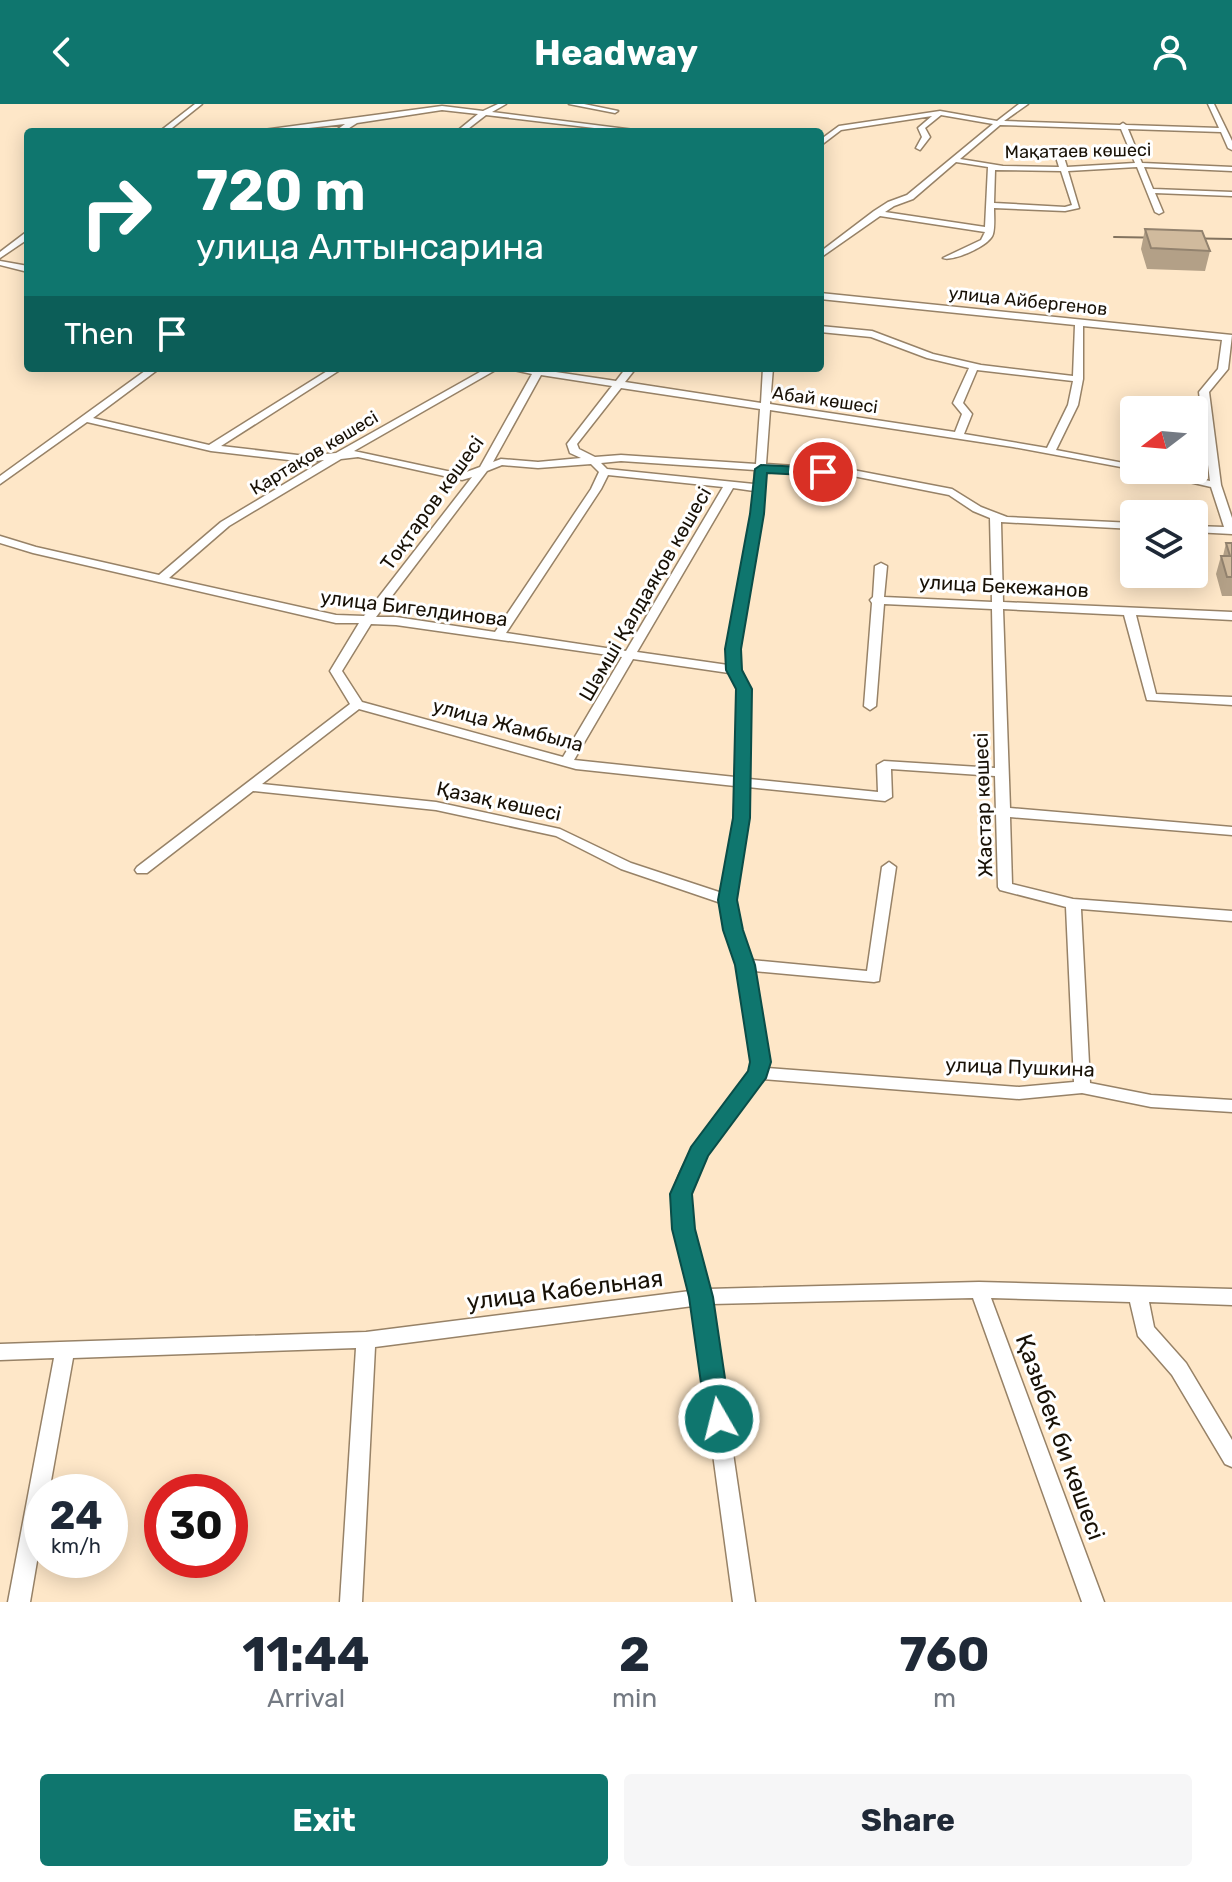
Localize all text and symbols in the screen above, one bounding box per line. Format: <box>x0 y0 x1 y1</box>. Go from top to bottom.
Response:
icon: back <box>40 30 84 74</box>
icon: person <box>1148 30 1192 74</box>
text: Headway <box>534 31 698 74</box>
street label: Мақатаев көшесі <box>1005 139 1151 163</box>
text: 720 m <box>196 158 366 224</box>
icon: right <box>64 160 168 264</box>
text: улица Алтынсарина <box>196 225 544 268</box>
street label: улица Айбергенов <box>948 282 1108 320</box>
icon: arrive <box>150 312 194 356</box>
text: Then <box>64 316 134 352</box>
street label: Абай көшесі <box>771 382 879 418</box>
north arrow <box>1120 396 1208 484</box>
map controls <box>1120 396 1208 588</box>
street label: Қартақов көшесі <box>246 406 382 500</box>
street label: Тоқтаров көшесі <box>375 431 489 575</box>
pin <box>789 438 857 506</box>
icon: arrive <box>801 450 845 494</box>
street label: Шәмші Қалдаяқов көшесі <box>574 483 716 705</box>
button: layers <box>1120 500 1208 588</box>
street label: улица Бекежанов <box>919 570 1089 602</box>
street label: улица Бигелдинова <box>319 585 509 631</box>
street label: улица Жамбыла <box>430 693 586 757</box>
street label: Жастар көшесі <box>968 732 998 878</box>
street label: Қазақ көшесі <box>434 776 564 826</box>
street label: улица Пушкина <box>945 1052 1095 1082</box>
street label: улица Кабельная <box>465 1264 665 1316</box>
street label: Қазыбек би көшесі <box>1010 1330 1110 1544</box>
position arrow <box>677 1377 761 1461</box>
speed limit sign: 30 <box>144 1474 248 1578</box>
text: 24 <box>49 1492 103 1539</box>
text: km/h <box>51 1534 101 1558</box>
text: 11:44 <box>242 1626 370 1683</box>
text: 2 <box>619 1626 650 1683</box>
text: 760 <box>900 1626 990 1683</box>
text: Arrival <box>267 1683 345 1714</box>
text: min <box>612 1683 657 1714</box>
text: m <box>933 1683 956 1714</box>
button: Exit <box>40 1774 608 1866</box>
button: Share <box>624 1774 1192 1866</box>

